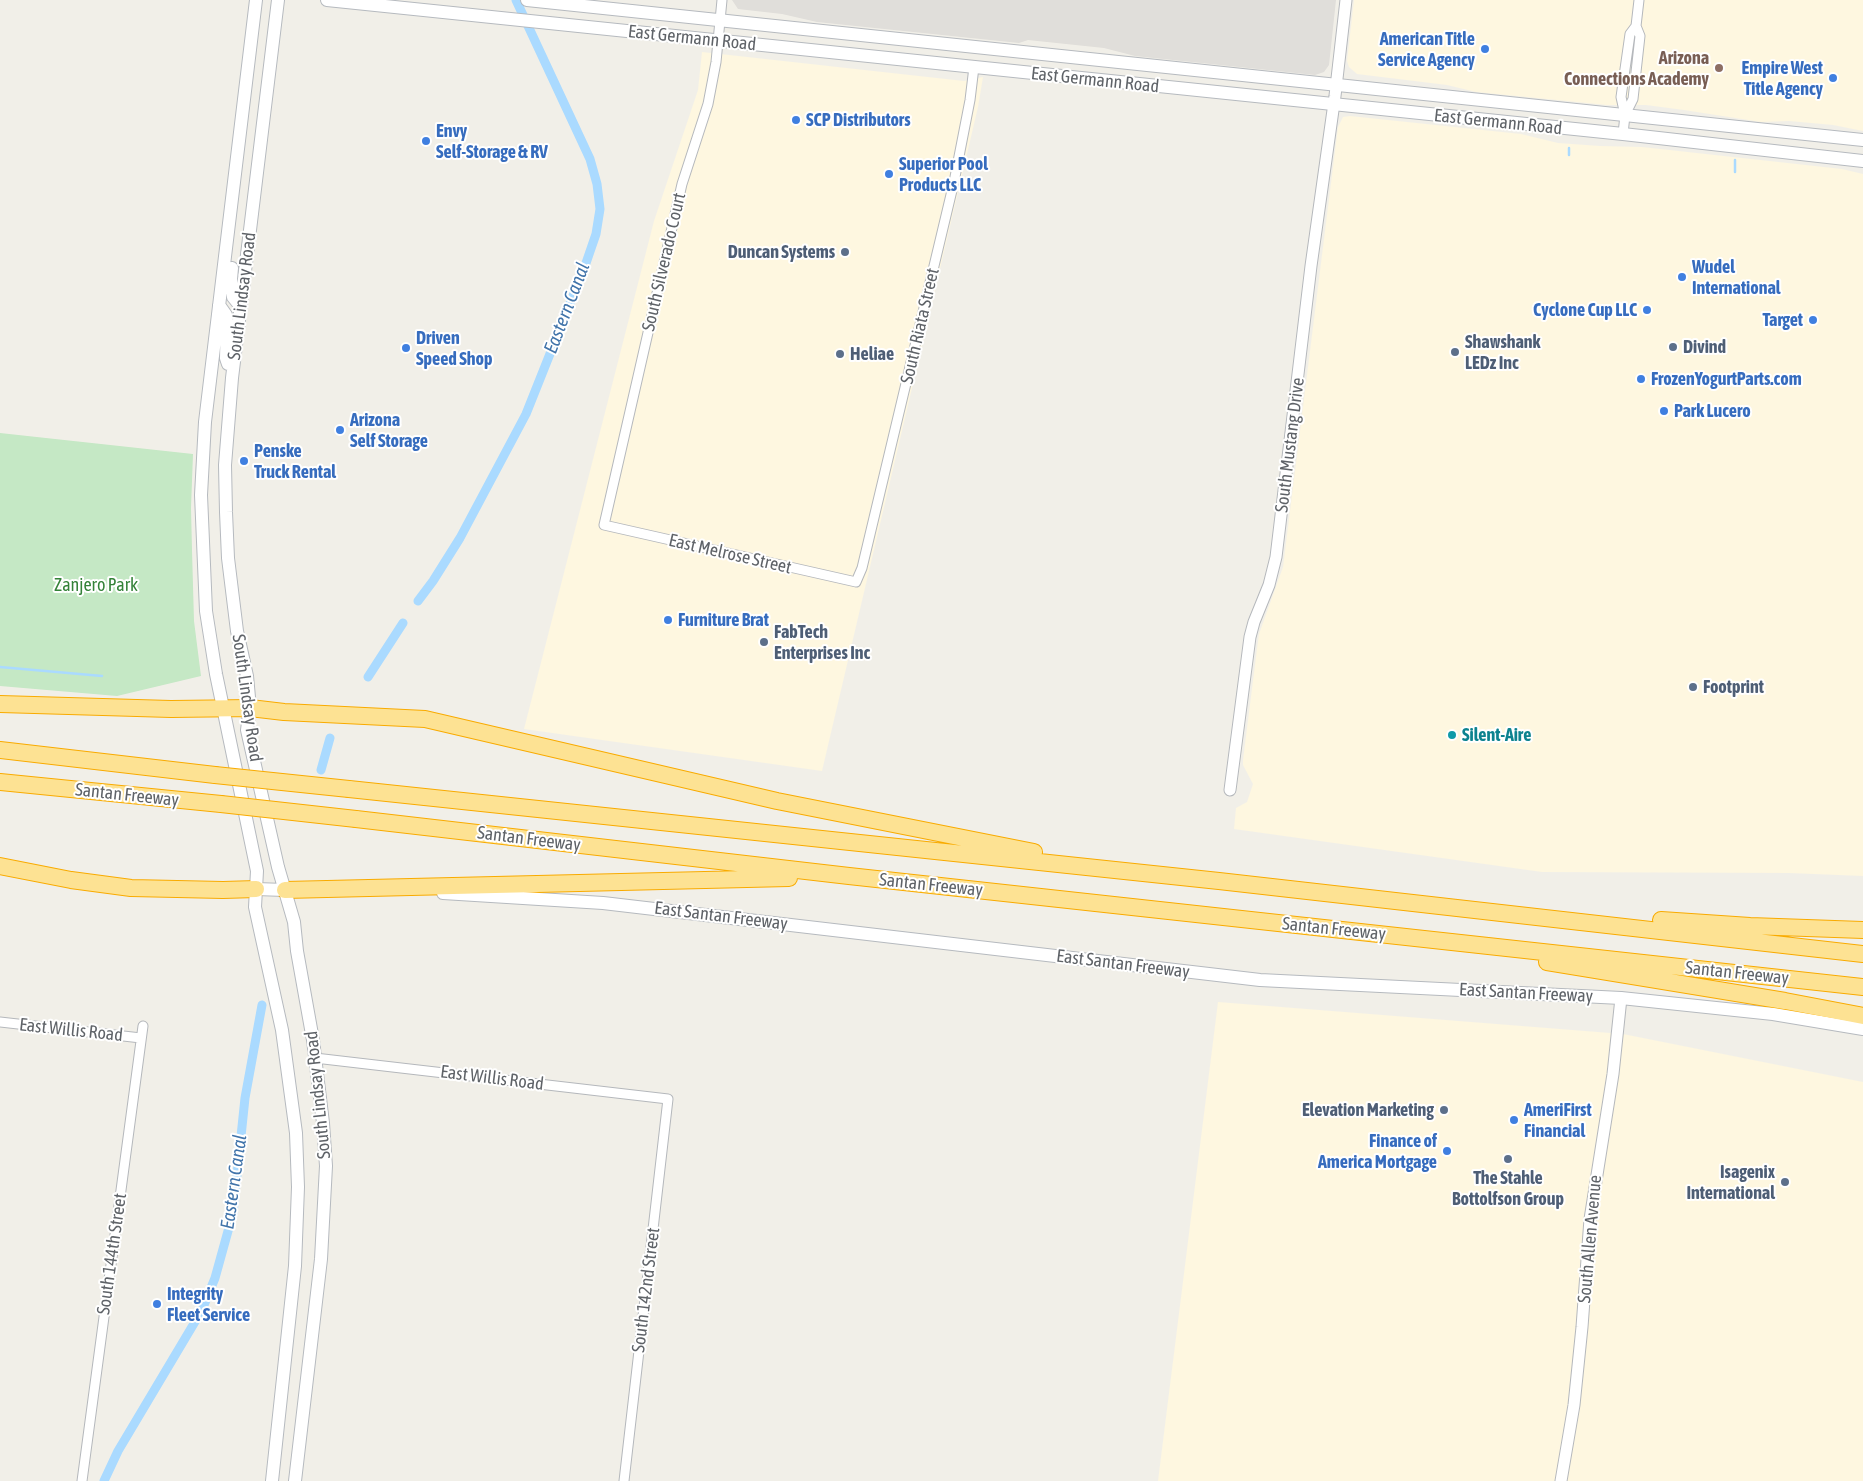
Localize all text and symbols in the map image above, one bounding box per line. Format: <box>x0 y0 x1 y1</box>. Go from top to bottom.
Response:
street label: East Germann Road <box>627 21 757 55</box>
place label: American Title Service Agency <box>1378 28 1475 70</box>
marker: American Title Service Agency <box>1479 43 1491 55</box>
place label: Arizona Connections Academy <box>1564 47 1709 90</box>
place label: Empire West Title Agency <box>1742 57 1823 100</box>
marker: Arizona Connections Academy <box>1713 62 1725 74</box>
street label: East Germann Road <box>1030 63 1160 97</box>
marker: Empire West Title Agency <box>1827 72 1839 84</box>
street label: East Germann Road <box>1433 105 1563 139</box>
place label: SCP Distributors <box>806 109 911 131</box>
marker: SCP Distributors <box>790 114 802 126</box>
place label: Envy Self-Storage & RV <box>436 120 548 162</box>
marker: Envy Self-Storage & RV <box>420 135 432 147</box>
place label: Superior Pool Products LLC <box>899 153 988 195</box>
marker: Superior Pool Products LLC <box>883 168 895 180</box>
street label: South Silverado Court <box>638 191 690 333</box>
street label: South Lindsay Road <box>223 231 261 361</box>
place label: Duncan Systems <box>728 241 835 263</box>
marker: Duncan Systems <box>839 246 851 258</box>
place label: Wudel International <box>1692 256 1781 298</box>
water label: Eastern Canal <box>539 259 595 357</box>
street label: South Riata Street <box>896 266 944 386</box>
marker: Wudel International <box>1676 271 1688 283</box>
place label: Cyclone Cup LLC <box>1533 299 1637 321</box>
marker: Cyclone Cup LLC <box>1641 304 1653 316</box>
place label: Target <box>1762 309 1803 331</box>
marker: Target <box>1807 314 1819 326</box>
place label: Driven Speed Shop <box>416 327 493 369</box>
place label: Shawshank LEDz Inc <box>1465 331 1541 374</box>
place label: Divind <box>1683 336 1726 358</box>
marker: Divind <box>1667 341 1679 353</box>
marker: Driven Speed Shop <box>400 342 412 354</box>
place label: Heliae <box>850 343 894 365</box>
marker: Shawshank LEDz Inc <box>1449 346 1461 358</box>
marker: Heliae <box>834 348 846 360</box>
place label: FrozenYogurtParts.com <box>1651 368 1802 390</box>
marker: FrozenYogurtParts.com <box>1635 373 1647 385</box>
street label: South Mustang Drive <box>1271 376 1309 514</box>
place label: Park Lucero <box>1674 400 1751 422</box>
marker: Park Lucero <box>1658 405 1670 417</box>
place label: Arizona Self Storage <box>350 409 428 452</box>
marker: Arizona Self Storage <box>334 424 346 436</box>
place label: Penske Truck Rental <box>254 440 336 482</box>
marker: Penske Truck Rental <box>238 455 250 467</box>
street label: East Melrose Street <box>667 529 793 579</box>
park label: Zanjero Park <box>54 574 138 596</box>
place label: Furniture Brat <box>678 609 769 631</box>
marker: Furniture Brat <box>662 614 674 626</box>
place label: FabTech Enterprises Inc <box>774 621 870 664</box>
street label: South Lindsay Road <box>227 633 267 763</box>
marker: FabTech Enterprises Inc <box>758 636 770 648</box>
place label: Footprint <box>1703 676 1764 698</box>
marker: Footprint <box>1687 681 1699 693</box>
place label: Silent-Aire <box>1462 724 1531 746</box>
marker: Silent-Aire <box>1446 729 1458 741</box>
street label: Santan Freeway <box>74 779 180 811</box>
street label: Santan Freeway <box>476 822 582 856</box>
street label: Santan Freeway <box>878 869 984 901</box>
street label: East Santan Freeway <box>653 897 789 935</box>
street label: Santan Freeway <box>1281 913 1387 945</box>
street label: East Santan Freeway <box>1055 945 1191 983</box>
street label: Santan Freeway <box>1684 957 1790 989</box>
street label: East Santan Freeway <box>1458 979 1594 1007</box>
street label: East Willis Road <box>18 1014 124 1046</box>
street label: South Lindsay Road <box>301 1030 335 1160</box>
street label: East Willis Road <box>439 1061 545 1095</box>
place label: Elevation Marketing <box>1302 1099 1434 1121</box>
place label: AmeriFirst Financial <box>1524 1099 1592 1142</box>
marker: Elevation Marketing <box>1438 1104 1450 1116</box>
marker: AmeriFirst Financial <box>1508 1114 1520 1126</box>
place label: Finance of America Mortgage <box>1318 1130 1437 1172</box>
water label: Eastern Canal <box>216 1133 252 1231</box>
marker: Finance of America Mortgage <box>1441 1145 1453 1157</box>
marker: The Stahle Bottolfson Group <box>1502 1153 1514 1165</box>
place label: Isagenix International <box>1686 1161 1775 1204</box>
place label: The Stahle Bottolfson Group <box>1452 1167 1564 1210</box>
street label: South Allen Avenue <box>1574 1174 1606 1304</box>
marker: Isagenix International <box>1779 1176 1791 1188</box>
street label: South 144th Street <box>93 1192 131 1316</box>
street label: South 142nd Street <box>628 1226 664 1354</box>
place label: Integrity Fleet Service <box>167 1283 250 1326</box>
marker: Integrity Fleet Service <box>151 1298 163 1310</box>

